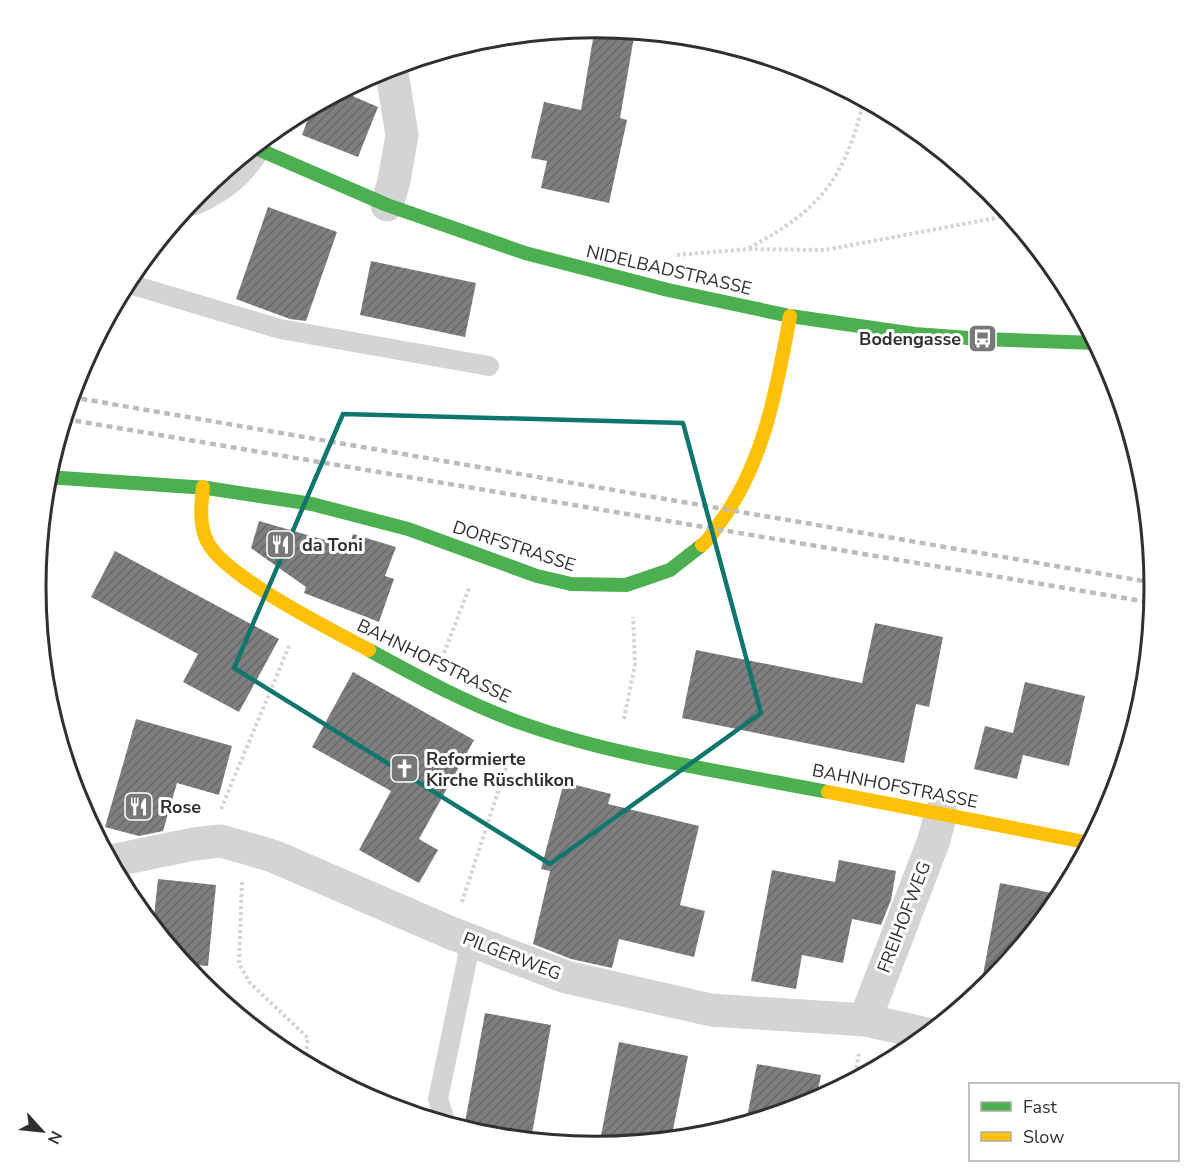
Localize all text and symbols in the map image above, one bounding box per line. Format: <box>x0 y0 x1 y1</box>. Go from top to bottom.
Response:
street label: NIDELBADSTRASSE <box>584 239 754 301</box>
bus stop icon: Bodengasse <box>966 323 998 355</box>
place label: Bodengasse <box>859 327 961 351</box>
street label: DORFSTRASSE <box>450 515 578 577</box>
restaurant icon: da Toni <box>265 529 297 561</box>
place label: da Toni <box>302 533 363 557</box>
street label: BAHNHOFSTRASSE <box>353 613 515 709</box>
place label: Reformierte Kirche Rüschlikon <box>426 747 574 792</box>
church icon: Reformierte Kirche Rüschlikon <box>389 753 421 785</box>
street label: BAHNHOFSTRASSE <box>810 758 980 814</box>
restaurant icon: Rose <box>123 791 155 823</box>
place label: Rose <box>160 795 201 819</box>
street label: FREIHOFWEG <box>872 858 936 976</box>
street label: PILGERWEG <box>459 926 565 986</box>
legend <box>969 1083 1179 1161</box>
text: Fast <box>1023 1095 1058 1119</box>
north arrow <box>12 1101 72 1161</box>
text: Slow <box>1023 1125 1064 1149</box>
text: N <box>42 1127 67 1148</box>

